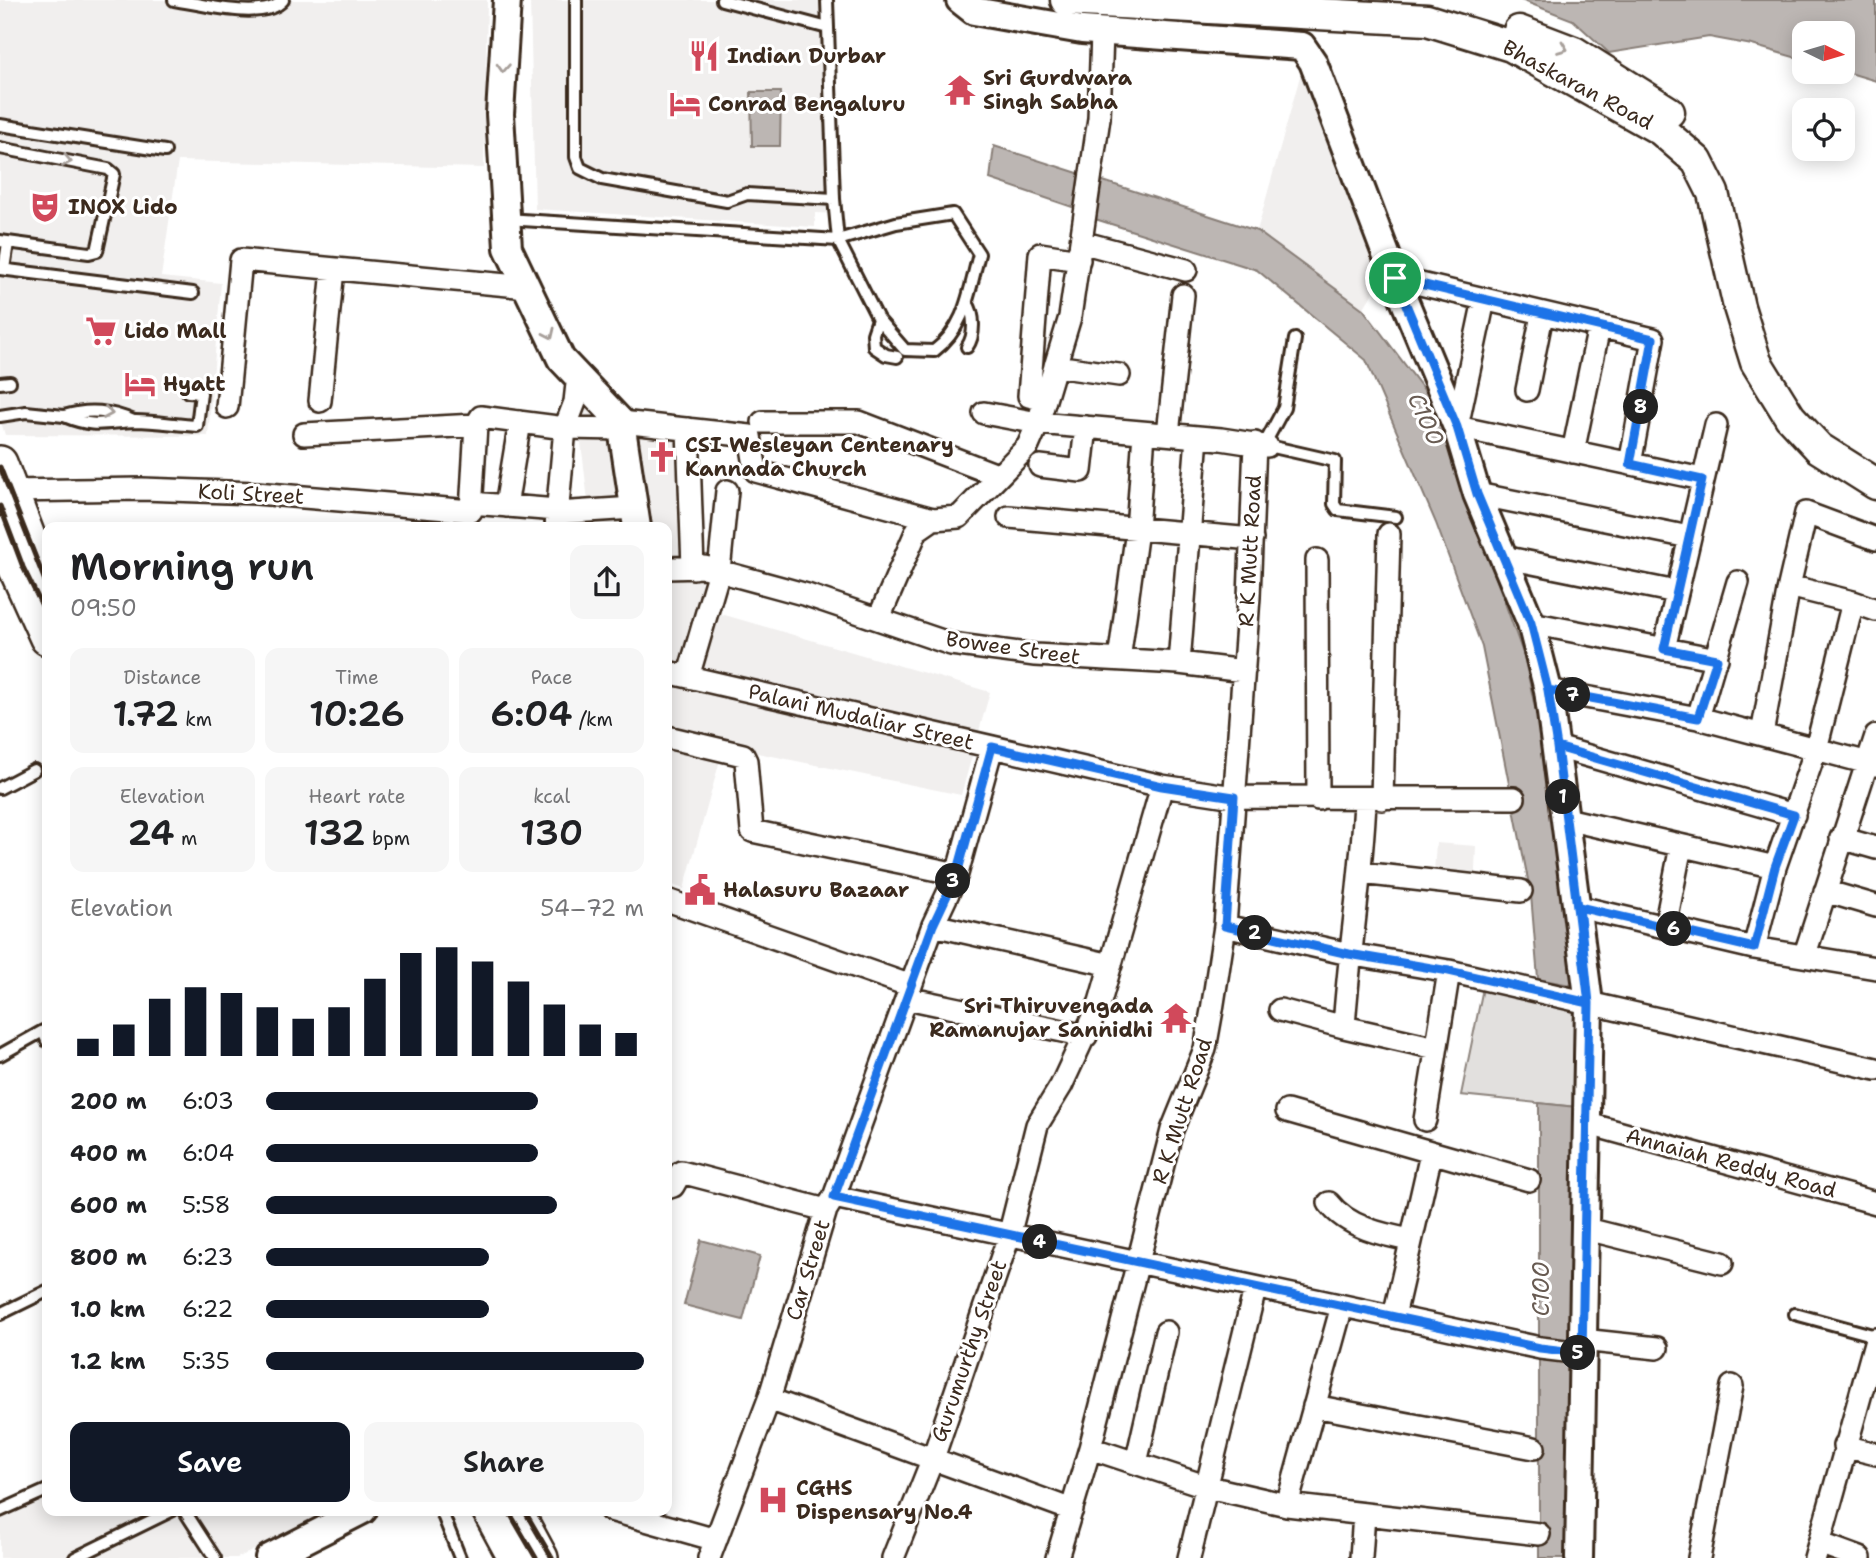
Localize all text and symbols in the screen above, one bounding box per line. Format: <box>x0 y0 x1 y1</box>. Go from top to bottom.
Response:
north arrow <box>1792 21 1855 84</box>
map controls <box>1792 21 1855 161</box>
street label: Bhaskaran Road <box>1498 33 1658 137</box>
restaurant icon: Indian Durbar <box>687 39 721 73</box>
one-way arrow <box>1556 39 1568 53</box>
place label: Indian Durbar <box>727 42 886 70</box>
one-way arrow <box>496 63 511 74</box>
place label: Sri Gurdwara Singh Sabha <box>983 64 1133 116</box>
temple icon: Sri Gurdwara Singh Sabha <box>943 73 977 107</box>
hotel icon: Conrad Bengaluru <box>668 87 702 121</box>
place label: Conrad Bengaluru <box>708 90 906 118</box>
button: locate <box>1792 98 1855 161</box>
one-way arrow <box>61 152 73 167</box>
theatre icon: INOX Lido <box>28 190 62 224</box>
place label: INOX Lido <box>68 193 178 221</box>
pin <box>1365 248 1425 308</box>
icon: arrive <box>1376 259 1414 297</box>
supermarket icon: Lido Mall <box>84 314 118 348</box>
place label: Lido Mall <box>124 317 227 345</box>
one-way arrow <box>542 327 556 340</box>
hotel icon: Hyatt <box>123 367 157 401</box>
place label: Hyatt <box>163 370 225 398</box>
water label: C100 <box>1401 388 1451 450</box>
pin: 8 <box>1624 390 1658 424</box>
text: 8 <box>1634 394 1647 419</box>
one-way arrow <box>102 405 114 420</box>
place label: CSI Wesleyan Centenary Kannada Church <box>685 431 954 483</box>
church icon: CSI Wesleyan Centenary Kannada Church <box>645 440 679 474</box>
street label: R K Mutt Road <box>1232 474 1268 628</box>
street label: Koli Street <box>197 477 305 511</box>
text: Morning run <box>70 541 314 592</box>
button: share <box>570 545 644 619</box>
text: 09:50 <box>70 593 137 623</box>
street label: Bowee Street <box>944 625 1082 671</box>
text: Distance <box>123 665 201 690</box>
text: Time <box>335 665 379 690</box>
text: Pace <box>531 665 573 690</box>
street label: Palani Mudaliar Street <box>745 677 977 757</box>
pin: 7 <box>1556 678 1590 712</box>
text: 7 <box>1566 682 1579 707</box>
text: 1.72 <box>113 690 179 737</box>
text: 10:26 <box>309 690 405 737</box>
text: 6:04 <box>490 690 573 737</box>
text: km <box>179 707 212 732</box>
text: /km <box>573 707 613 732</box>
pin: 1 <box>1546 780 1580 814</box>
text: Elevation <box>120 784 205 809</box>
text: Heart rate <box>309 784 405 809</box>
text: kcal <box>533 784 570 809</box>
text: 1 <box>1558 784 1567 809</box>
text: 24 <box>127 809 175 856</box>
text: 132 <box>304 809 366 856</box>
text: 130 <box>520 809 583 856</box>
text: m <box>175 826 197 851</box>
text: bpm <box>366 826 410 851</box>
pin: 3 <box>936 864 970 898</box>
text: 3 <box>946 868 959 893</box>
public building icon: Halasuru Bazaar <box>683 873 717 907</box>
place label: Halasuru Bazaar <box>723 876 909 904</box>
text: Elevation <box>70 893 173 923</box>
text: 54–72 m <box>540 893 644 923</box>
pin: 6 <box>1656 912 1692 946</box>
pin: 2 <box>1238 916 1272 950</box>
text: 6 <box>1667 916 1680 941</box>
text: 2 <box>1248 920 1261 945</box>
place label: Sri Thiruvengada Ramanujar Sannidhi <box>929 992 1154 1044</box>
temple icon: Sri Thiruvengada Ramanujar Sannidhi <box>1159 1001 1193 1035</box>
street label: R K Mutt Road <box>1145 1034 1219 1188</box>
text: 200 m <box>70 1086 147 1116</box>
text: 6:03 <box>182 1086 234 1116</box>
street label: Annaiah Reddy Road <box>1623 1121 1839 1205</box>
text: 400 m <box>70 1138 147 1168</box>
text: 6:04 <box>182 1138 234 1168</box>
text: 600 m <box>70 1190 147 1220</box>
text: 5:58 <box>182 1190 231 1220</box>
street label: Car Street <box>779 1216 837 1324</box>
pin: 4 <box>1023 1224 1058 1260</box>
text: 4 <box>1033 1229 1046 1254</box>
text: 800 m <box>70 1242 147 1272</box>
text: 6:23 <box>182 1242 233 1272</box>
street label: Gurumurthy Street <box>925 1256 1013 1446</box>
water label: C100 <box>1526 1262 1556 1316</box>
text: 1.0 km <box>70 1294 145 1324</box>
text: 6:22 <box>182 1294 233 1324</box>
pin: 5 <box>1560 1336 1596 1370</box>
text: 5 <box>1572 1340 1583 1365</box>
text: 1.2 km <box>70 1346 146 1376</box>
text: 5:35 <box>182 1346 230 1376</box>
button: Save <box>70 1422 350 1502</box>
button: Share <box>364 1422 644 1502</box>
place label: CGHS Dispensary No.4 <box>796 1474 973 1526</box>
hospital icon: CGHS Dispensary No.4 <box>756 1483 790 1517</box>

